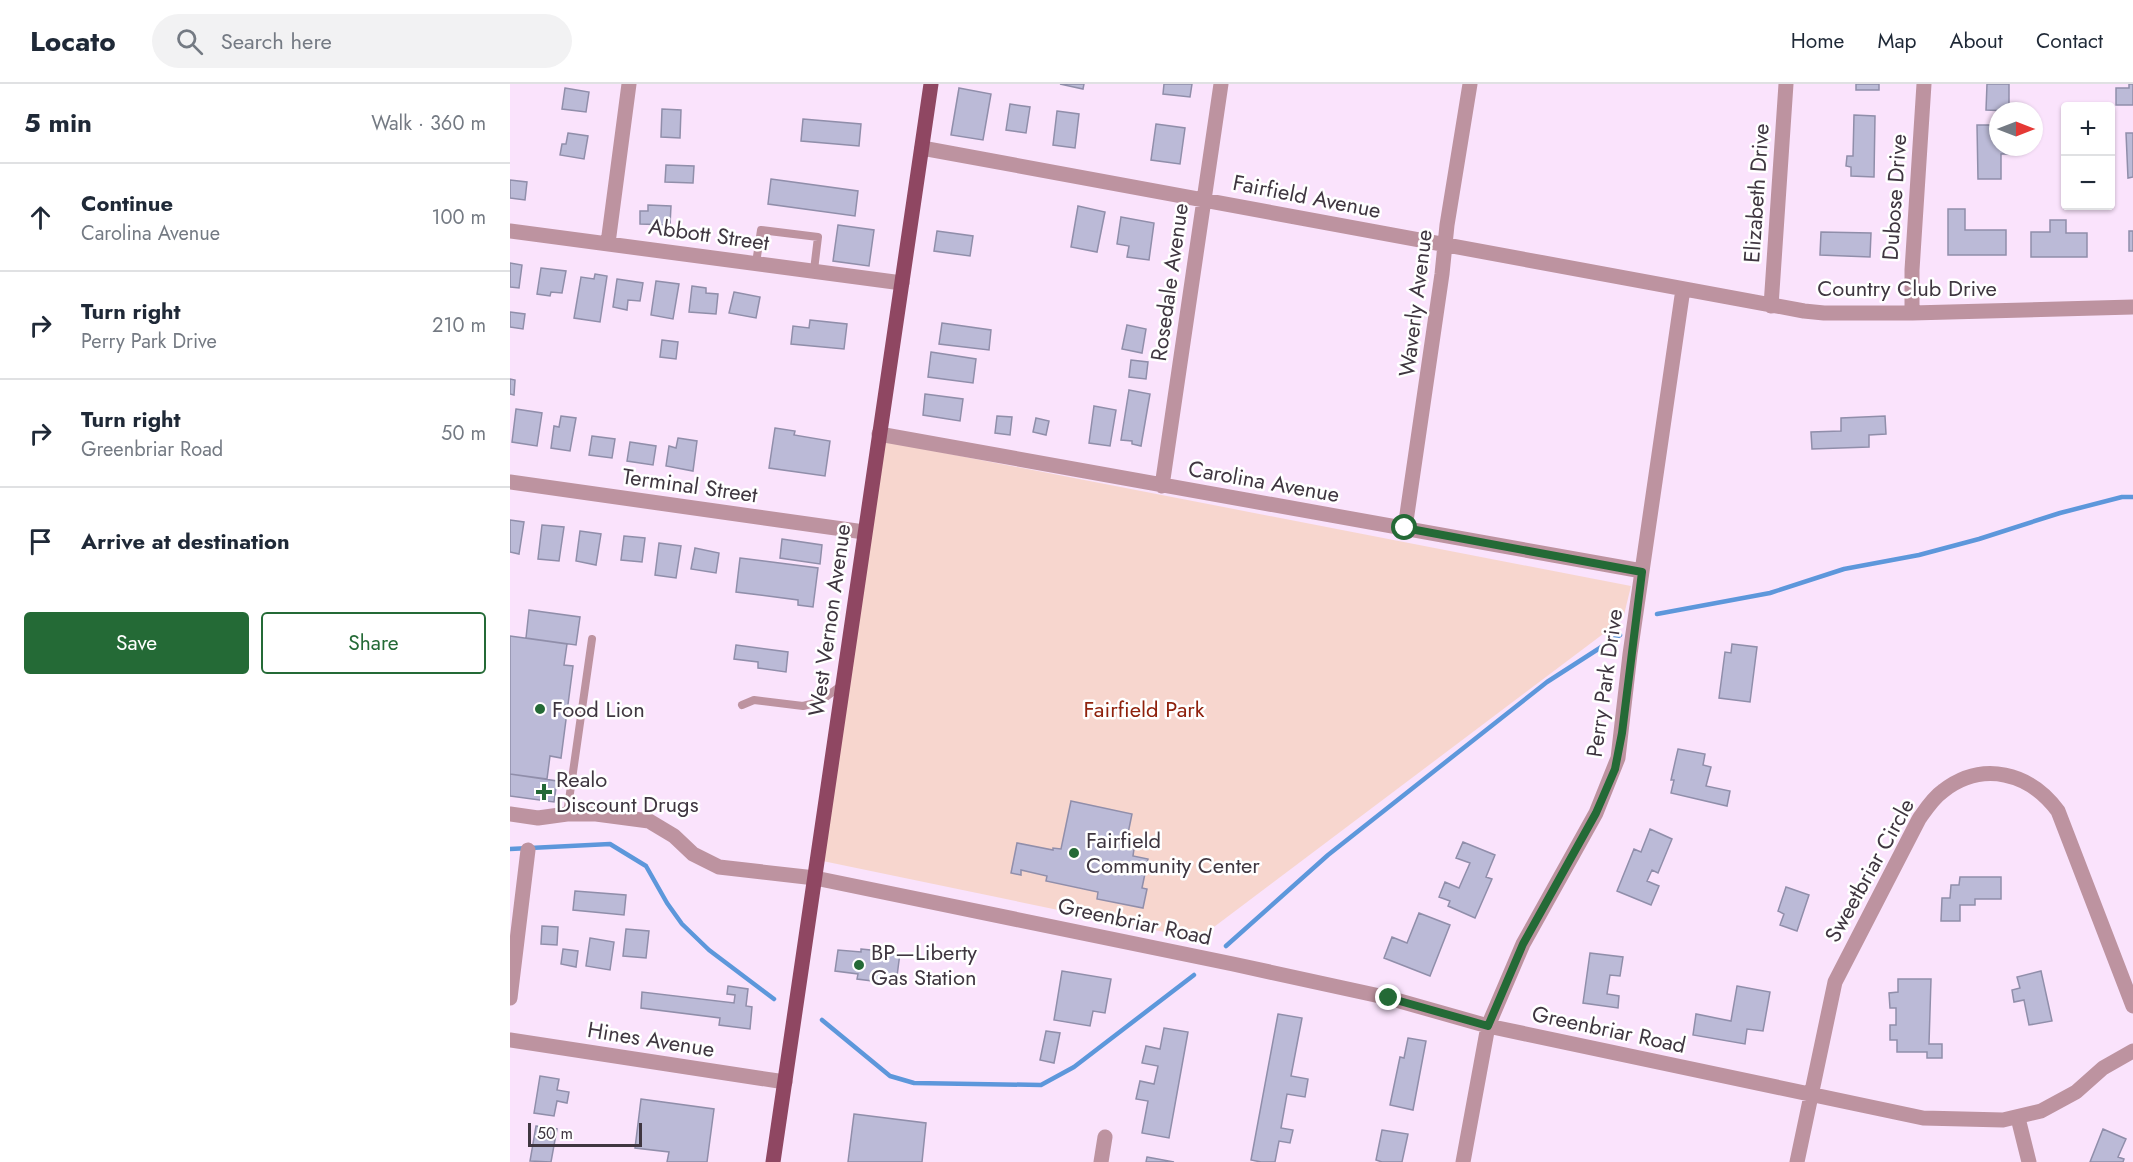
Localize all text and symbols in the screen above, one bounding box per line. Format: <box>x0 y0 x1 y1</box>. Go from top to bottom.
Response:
search box <box>152 14 572 68</box>
text: Locato <box>30 21 116 62</box>
icon: search <box>173 25 206 58</box>
text: Search here <box>221 25 332 57</box>
text: Home <box>1791 26 1844 56</box>
text: Map <box>1877 26 1917 56</box>
text: About <box>1950 26 2003 56</box>
text: Contact <box>2036 26 2103 56</box>
north arrow <box>1989 102 2043 156</box>
map controls <box>2061 102 2115 210</box>
button: + <box>2061 102 2115 156</box>
text: 5 min <box>24 104 92 142</box>
text: Walk · 360 m <box>371 109 486 138</box>
street label: Elizabeth Drive <box>1735 122 1777 264</box>
street label: Dubose Drive <box>1874 133 1914 261</box>
button: − <box>2061 156 2115 210</box>
street label: Fairfield Avenue <box>1230 166 1384 226</box>
text: Continue <box>81 187 173 219</box>
icon: ahead <box>24 201 57 234</box>
street label: Rosedale Avenue <box>1142 201 1196 363</box>
text: 100 m <box>431 203 486 232</box>
street label: Abbott Street <box>647 210 772 258</box>
text: Carolina Avenue <box>81 219 220 248</box>
street label: Waverly Avenue <box>1390 228 1440 378</box>
street label: Country Club Drive <box>1817 272 1997 304</box>
text: Turn right <box>81 295 181 327</box>
icon: right <box>24 309 57 342</box>
text: 210 m <box>432 311 486 340</box>
text: Perry Park Drive <box>81 327 217 356</box>
text: Turn right <box>81 403 181 435</box>
icon: right <box>24 417 57 450</box>
text: 50 m <box>441 419 486 448</box>
text: Greenbriar Road <box>81 435 223 464</box>
street label: Carolina Avenue <box>1186 452 1342 510</box>
street label: Terminal Street <box>620 460 760 510</box>
route start <box>1391 514 1417 540</box>
street label: West Vernon Avenue <box>800 522 858 718</box>
icon: arrive <box>24 525 57 558</box>
text: Arrive at destination <box>81 525 290 557</box>
street label: Perry Park Drive <box>1578 607 1630 759</box>
button: Save <box>24 612 249 674</box>
button: Share <box>261 612 486 674</box>
place label: Food Lion <box>552 693 645 725</box>
park label: Fairfield Park <box>1084 693 1205 725</box>
marker: Food Lion <box>533 702 547 716</box>
place label: Realo Discount Drugs <box>556 763 699 820</box>
marker: Realo Discount Drugs <box>537 785 551 799</box>
street label: Sweetbriar Circle <box>1816 792 1922 948</box>
place label: Fairfield Community Center <box>1086 824 1260 881</box>
marker: Fairfield Community Center <box>1067 846 1081 860</box>
street label: Greenbriar Road <box>1055 889 1215 953</box>
place label: BP—Liberty Gas Station <box>871 936 977 993</box>
marker: BP—Liberty Gas Station <box>852 958 866 972</box>
route end <box>1375 984 1401 1010</box>
street label: Greenbriar Road <box>1529 997 1689 1061</box>
street label: Hines Avenue <box>585 1013 717 1065</box>
scale bar <box>528 1120 642 1148</box>
text: 50 m <box>537 1122 573 1145</box>

